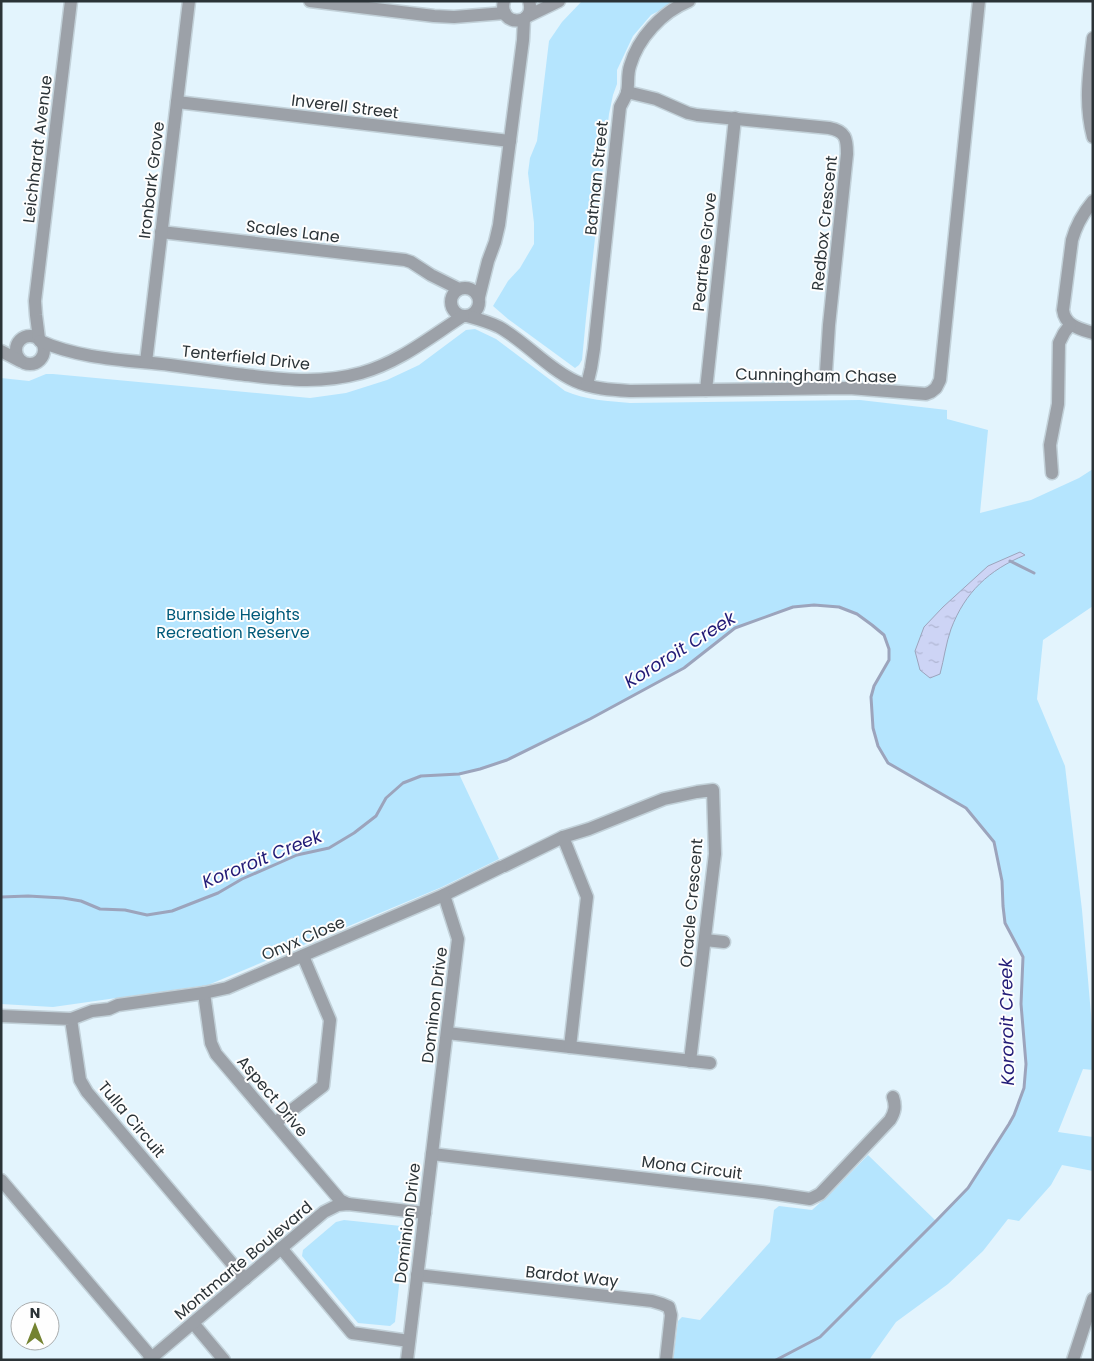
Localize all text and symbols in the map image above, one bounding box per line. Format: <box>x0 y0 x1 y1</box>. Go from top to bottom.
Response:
street label: Leichhardt Avenue <box>17 74 58 224</box>
street label: Inverell Street <box>290 89 400 125</box>
street label: Batman Street <box>579 119 614 236</box>
street label: Ironbark Grove <box>133 120 170 240</box>
street label: Redbox Crescent <box>806 154 843 292</box>
street label: Peartree Grove <box>687 191 722 313</box>
street label: Scales Lane <box>245 214 341 249</box>
street label: Tenterfield Drive <box>181 339 311 376</box>
street label: Cunningham Chase <box>735 363 897 388</box>
park label: Burnside Heights Recreation Reserve <box>156 603 310 644</box>
water label: Kororoit Creek <box>619 605 741 694</box>
water label: Kororoit Creek <box>198 823 326 894</box>
street label: Oracle Crescent <box>674 837 709 969</box>
street label: Onyx Close <box>258 911 349 966</box>
street label: Dominon Drive <box>416 945 453 1065</box>
water label: Kororoit Creek <box>993 957 1020 1086</box>
street label: Aspect Drive <box>232 1051 314 1142</box>
street label: Tulla Circuit <box>93 1076 171 1163</box>
street label: Mona Circuit <box>640 1150 744 1185</box>
street label: Dominion Drive <box>389 1162 426 1285</box>
street label: Montmarte Boulevard <box>169 1196 317 1325</box>
street label: Bardot Way <box>524 1260 619 1293</box>
north arrow <box>10 1301 60 1351</box>
text: N <box>30 1303 40 1323</box>

